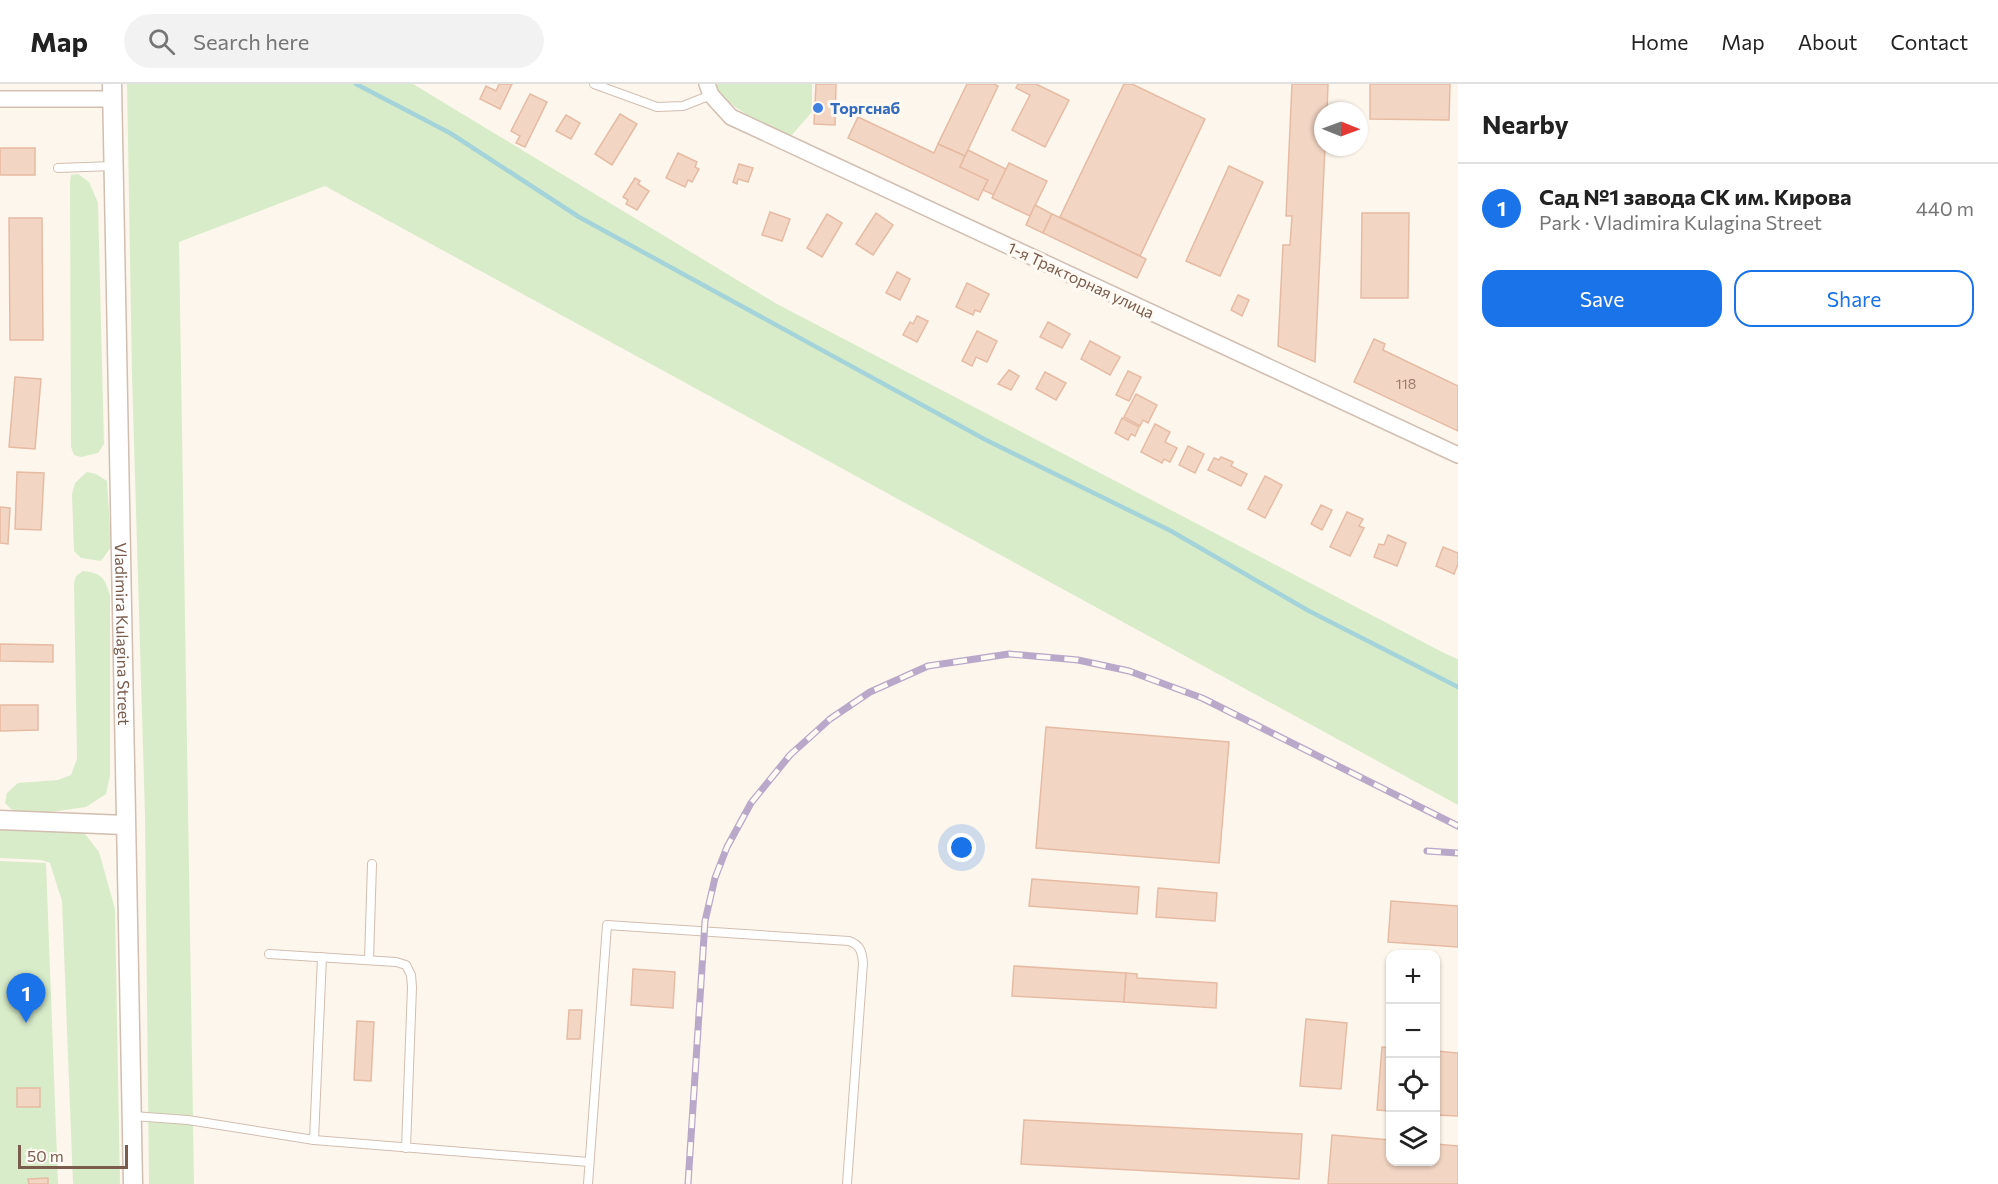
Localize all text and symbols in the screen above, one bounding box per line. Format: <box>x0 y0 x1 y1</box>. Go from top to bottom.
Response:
search box <box>124 14 544 68</box>
text: Map <box>30 24 88 58</box>
icon: search <box>145 25 178 58</box>
text: Search here <box>193 28 309 55</box>
text: Home <box>1631 29 1688 54</box>
text: Map <box>1721 29 1765 54</box>
text: About <box>1798 29 1857 54</box>
text: Contact <box>1890 29 1968 54</box>
place label: Торгснаб <box>830 98 900 117</box>
marker: Торгснаб <box>811 101 825 115</box>
north arrow <box>1314 102 1368 156</box>
text: Nearby <box>1482 108 1569 139</box>
text: Сад №1 завода СК им. Кирова <box>1539 183 1852 210</box>
text: 1 <box>1497 196 1506 220</box>
text: 440 m <box>1916 196 1974 220</box>
text: Park · Vladimira Kulagina Street <box>1539 210 1822 234</box>
street label: 1-я Тракторная улица <box>1005 237 1157 322</box>
button: Save <box>1482 270 1722 327</box>
button: Share <box>1734 270 1974 327</box>
house number: 118 <box>1396 375 1416 392</box>
street label: Vladimira Kulagina Street <box>112 542 134 726</box>
your location <box>947 833 976 862</box>
map controls <box>1386 950 1440 1166</box>
button: + <box>1386 950 1440 1004</box>
pin: 1 <box>6 974 46 1023</box>
button: − <box>1386 1004 1440 1058</box>
button: locate <box>1386 1058 1440 1112</box>
button: layers <box>1386 1112 1440 1166</box>
scale bar <box>18 1142 128 1170</box>
text: 50 m <box>27 1146 64 1165</box>

